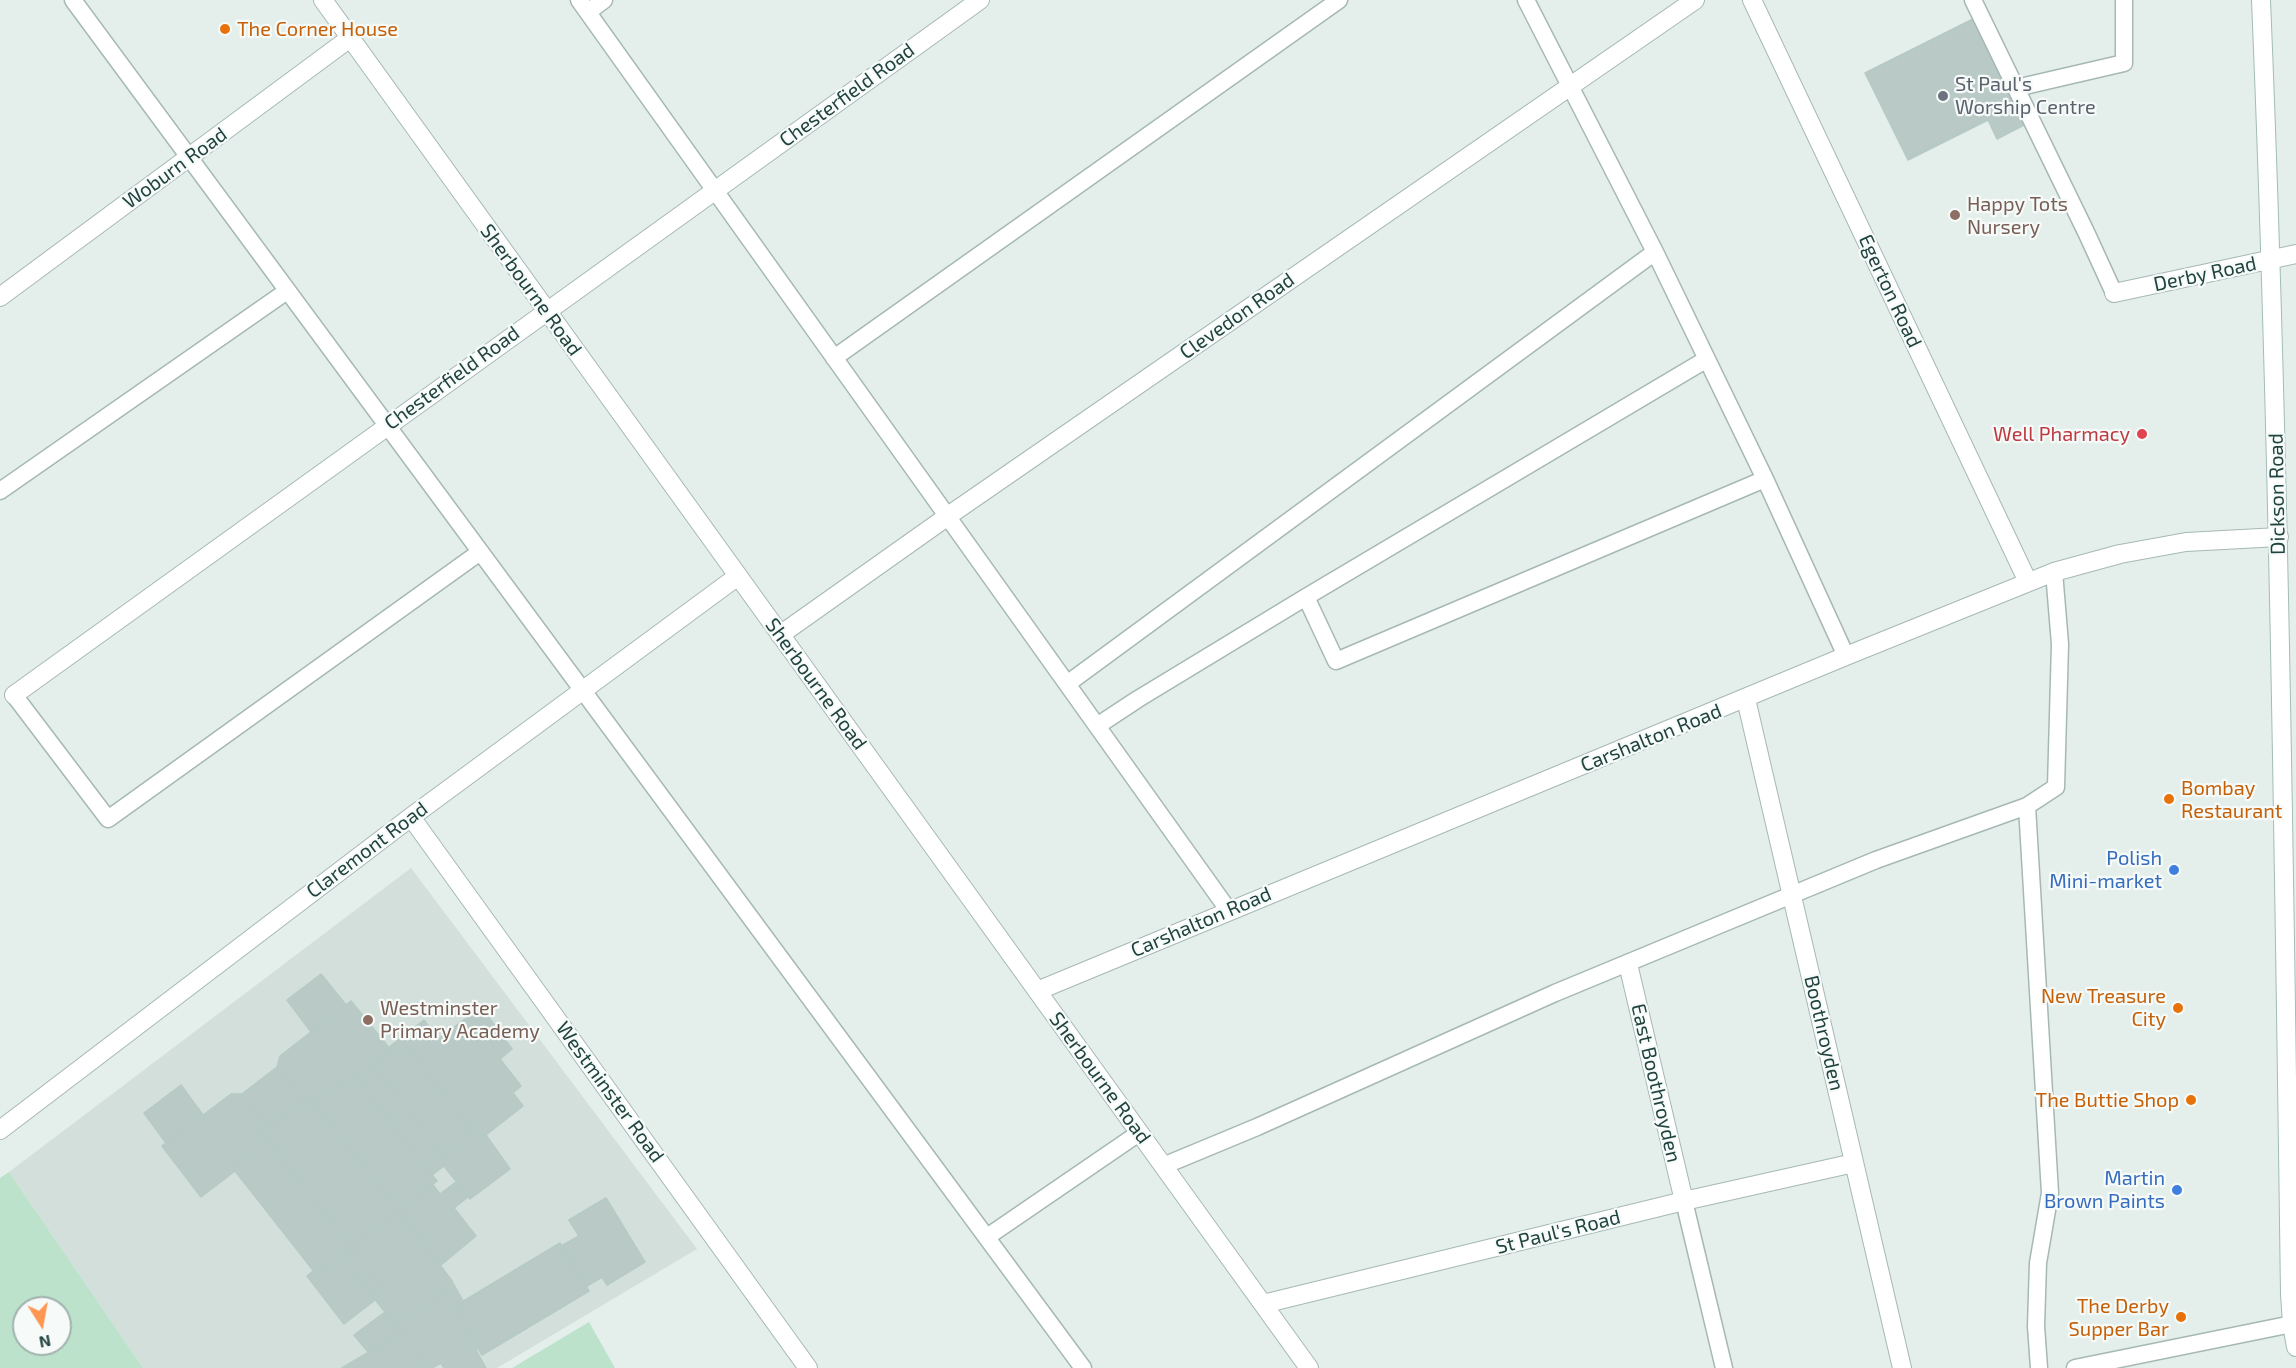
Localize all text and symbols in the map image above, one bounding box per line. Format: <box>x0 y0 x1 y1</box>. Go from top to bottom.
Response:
place label: The Corner House <box>237 17 398 41</box>
marker: The Corner House <box>218 22 232 36</box>
street label: Chesterfield Road <box>775 38 919 152</box>
place label: St Paul's Worship Centre <box>1955 72 2096 119</box>
marker: St Paul's Worship Centre <box>1936 89 1950 103</box>
street label: Woburn Road <box>118 122 232 214</box>
place label: Happy Tots Nursery <box>1967 192 2068 239</box>
marker: Happy Tots Nursery <box>1948 208 1962 222</box>
street label: Sherbourne Road <box>475 220 587 360</box>
street label: Egerton Road <box>1853 231 1927 351</box>
street label: Derby Road <box>2151 251 2259 297</box>
street label: Clevedon Road <box>1175 268 1299 364</box>
street label: Chesterfield Road <box>380 321 524 435</box>
place label: Well Pharmacy <box>1993 422 2130 446</box>
marker: Well Pharmacy <box>2135 427 2149 441</box>
street label: Dickson Road <box>2264 433 2290 555</box>
street label: Sherbourne Road <box>760 614 872 754</box>
street label: Carshalton Road <box>1577 699 1725 777</box>
place label: Bombay Restaurant <box>2181 776 2282 823</box>
marker: Bombay Restaurant <box>2162 792 2176 806</box>
street label: Claremont Road <box>302 797 432 903</box>
place label: Polish Mini-market <box>2049 846 2162 893</box>
marker: Polish Mini-market <box>2167 863 2181 877</box>
street label: Carshalton Road <box>1127 882 1275 962</box>
street label: Boothroyden <box>1799 973 1849 1093</box>
place label: New Treasure City <box>2041 984 2166 1031</box>
place label: Westminster Primary Academy <box>380 996 540 1043</box>
street label: East Boothroyden <box>1626 1001 1686 1165</box>
marker: New Treasure City <box>2171 1001 2185 1015</box>
street label: Sherbourne Road <box>1044 1008 1156 1148</box>
marker: Westminster Primary Academy <box>361 1013 375 1027</box>
street label: Westminster Road <box>551 1017 669 1167</box>
place label: The Buttie Shop <box>2036 1088 2179 1112</box>
marker: The Buttie Shop <box>2184 1093 2198 1107</box>
place label: Martin Brown Paints <box>2044 1166 2165 1213</box>
marker: Martin Brown Paints <box>2170 1183 2184 1197</box>
street label: St Paul's Road <box>1493 1205 1623 1259</box>
place label: The Derby Supper Bar <box>2069 1294 2169 1341</box>
north arrow <box>12 1296 72 1356</box>
marker: The Derby Supper Bar <box>2174 1310 2188 1324</box>
text: N <box>38 1332 53 1353</box>

